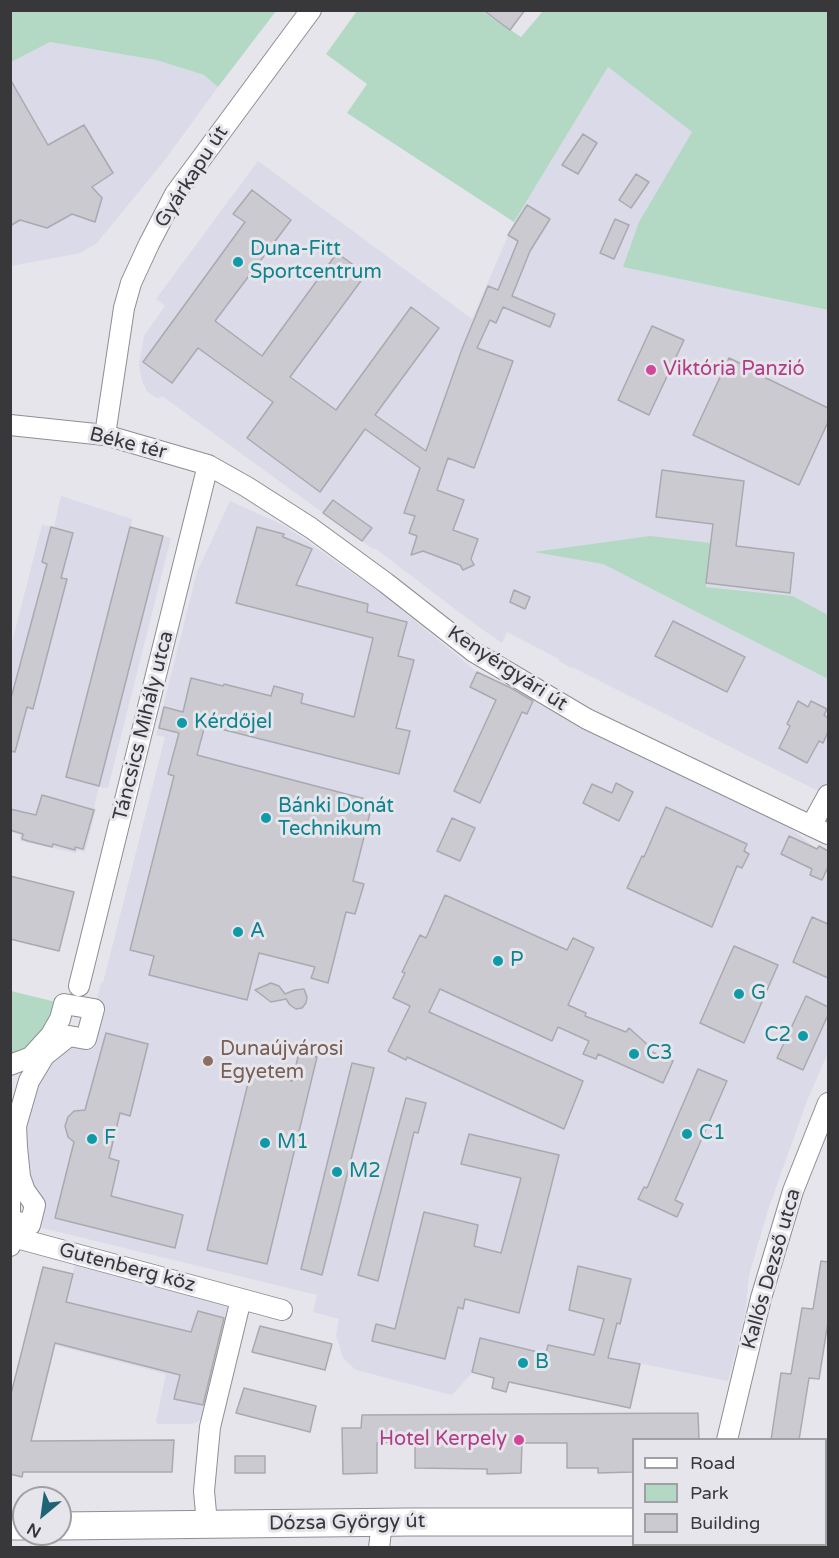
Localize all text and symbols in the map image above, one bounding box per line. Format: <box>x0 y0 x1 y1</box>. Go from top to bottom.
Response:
street label: Gyárkapu út <box>150 122 234 232</box>
place label: Duna-Fitt Sportcentrum <box>250 238 382 285</box>
marker: Duna-Fitt Sportcentrum <box>231 255 245 269</box>
place label: Viktória Panzió <box>663 358 805 382</box>
marker: Viktória Panzió <box>644 363 658 377</box>
street label: Béke tér <box>87 423 169 465</box>
street label: Kenyérgyári út <box>443 621 571 717</box>
street label: Táncsics Mihály utca <box>109 629 179 823</box>
place label: Kérdőjel <box>194 711 272 735</box>
marker: Kérdőjel <box>175 716 189 730</box>
place label: Bánki Donát Technikum <box>278 795 394 842</box>
marker: Bánki Donát Technikum <box>259 811 273 825</box>
place label: A <box>250 920 265 944</box>
marker: A <box>231 925 245 939</box>
place label: P <box>510 949 523 973</box>
marker: P <box>491 954 505 968</box>
place label: G <box>751 982 766 1006</box>
marker: G <box>732 987 746 1001</box>
place label: C2 <box>765 1024 791 1048</box>
marker: C2 <box>796 1029 810 1043</box>
place label: Dunaújvárosi Egyetem <box>220 1038 343 1085</box>
place label: C3 <box>646 1042 672 1066</box>
marker: C3 <box>627 1047 641 1061</box>
marker: Dunaújvárosi Egyetem <box>201 1054 215 1068</box>
place label: C1 <box>699 1122 725 1146</box>
place label: F <box>104 1127 116 1151</box>
marker: C1 <box>680 1127 694 1141</box>
place label: M1 <box>277 1131 309 1155</box>
marker: F <box>85 1132 99 1146</box>
marker: M1 <box>258 1136 272 1150</box>
place label: M2 <box>349 1160 381 1184</box>
marker: M2 <box>330 1165 344 1179</box>
street label: Kallós Dezső utca <box>738 1186 806 1352</box>
street label: Gutenberg köz <box>56 1238 198 1298</box>
place label: B <box>535 1351 549 1375</box>
marker: B <box>516 1356 530 1370</box>
place label: Hotel Kerpely <box>379 1428 507 1452</box>
marker: Hotel Kerpely <box>512 1433 526 1447</box>
legend <box>632 1438 827 1546</box>
text: Road <box>690 1452 735 1474</box>
text: Park <box>690 1482 728 1504</box>
north arrow <box>12 1486 72 1546</box>
street label: Dózsa György út <box>269 1510 425 1536</box>
text: Building <box>690 1512 760 1534</box>
text: N <box>24 1518 45 1542</box>

